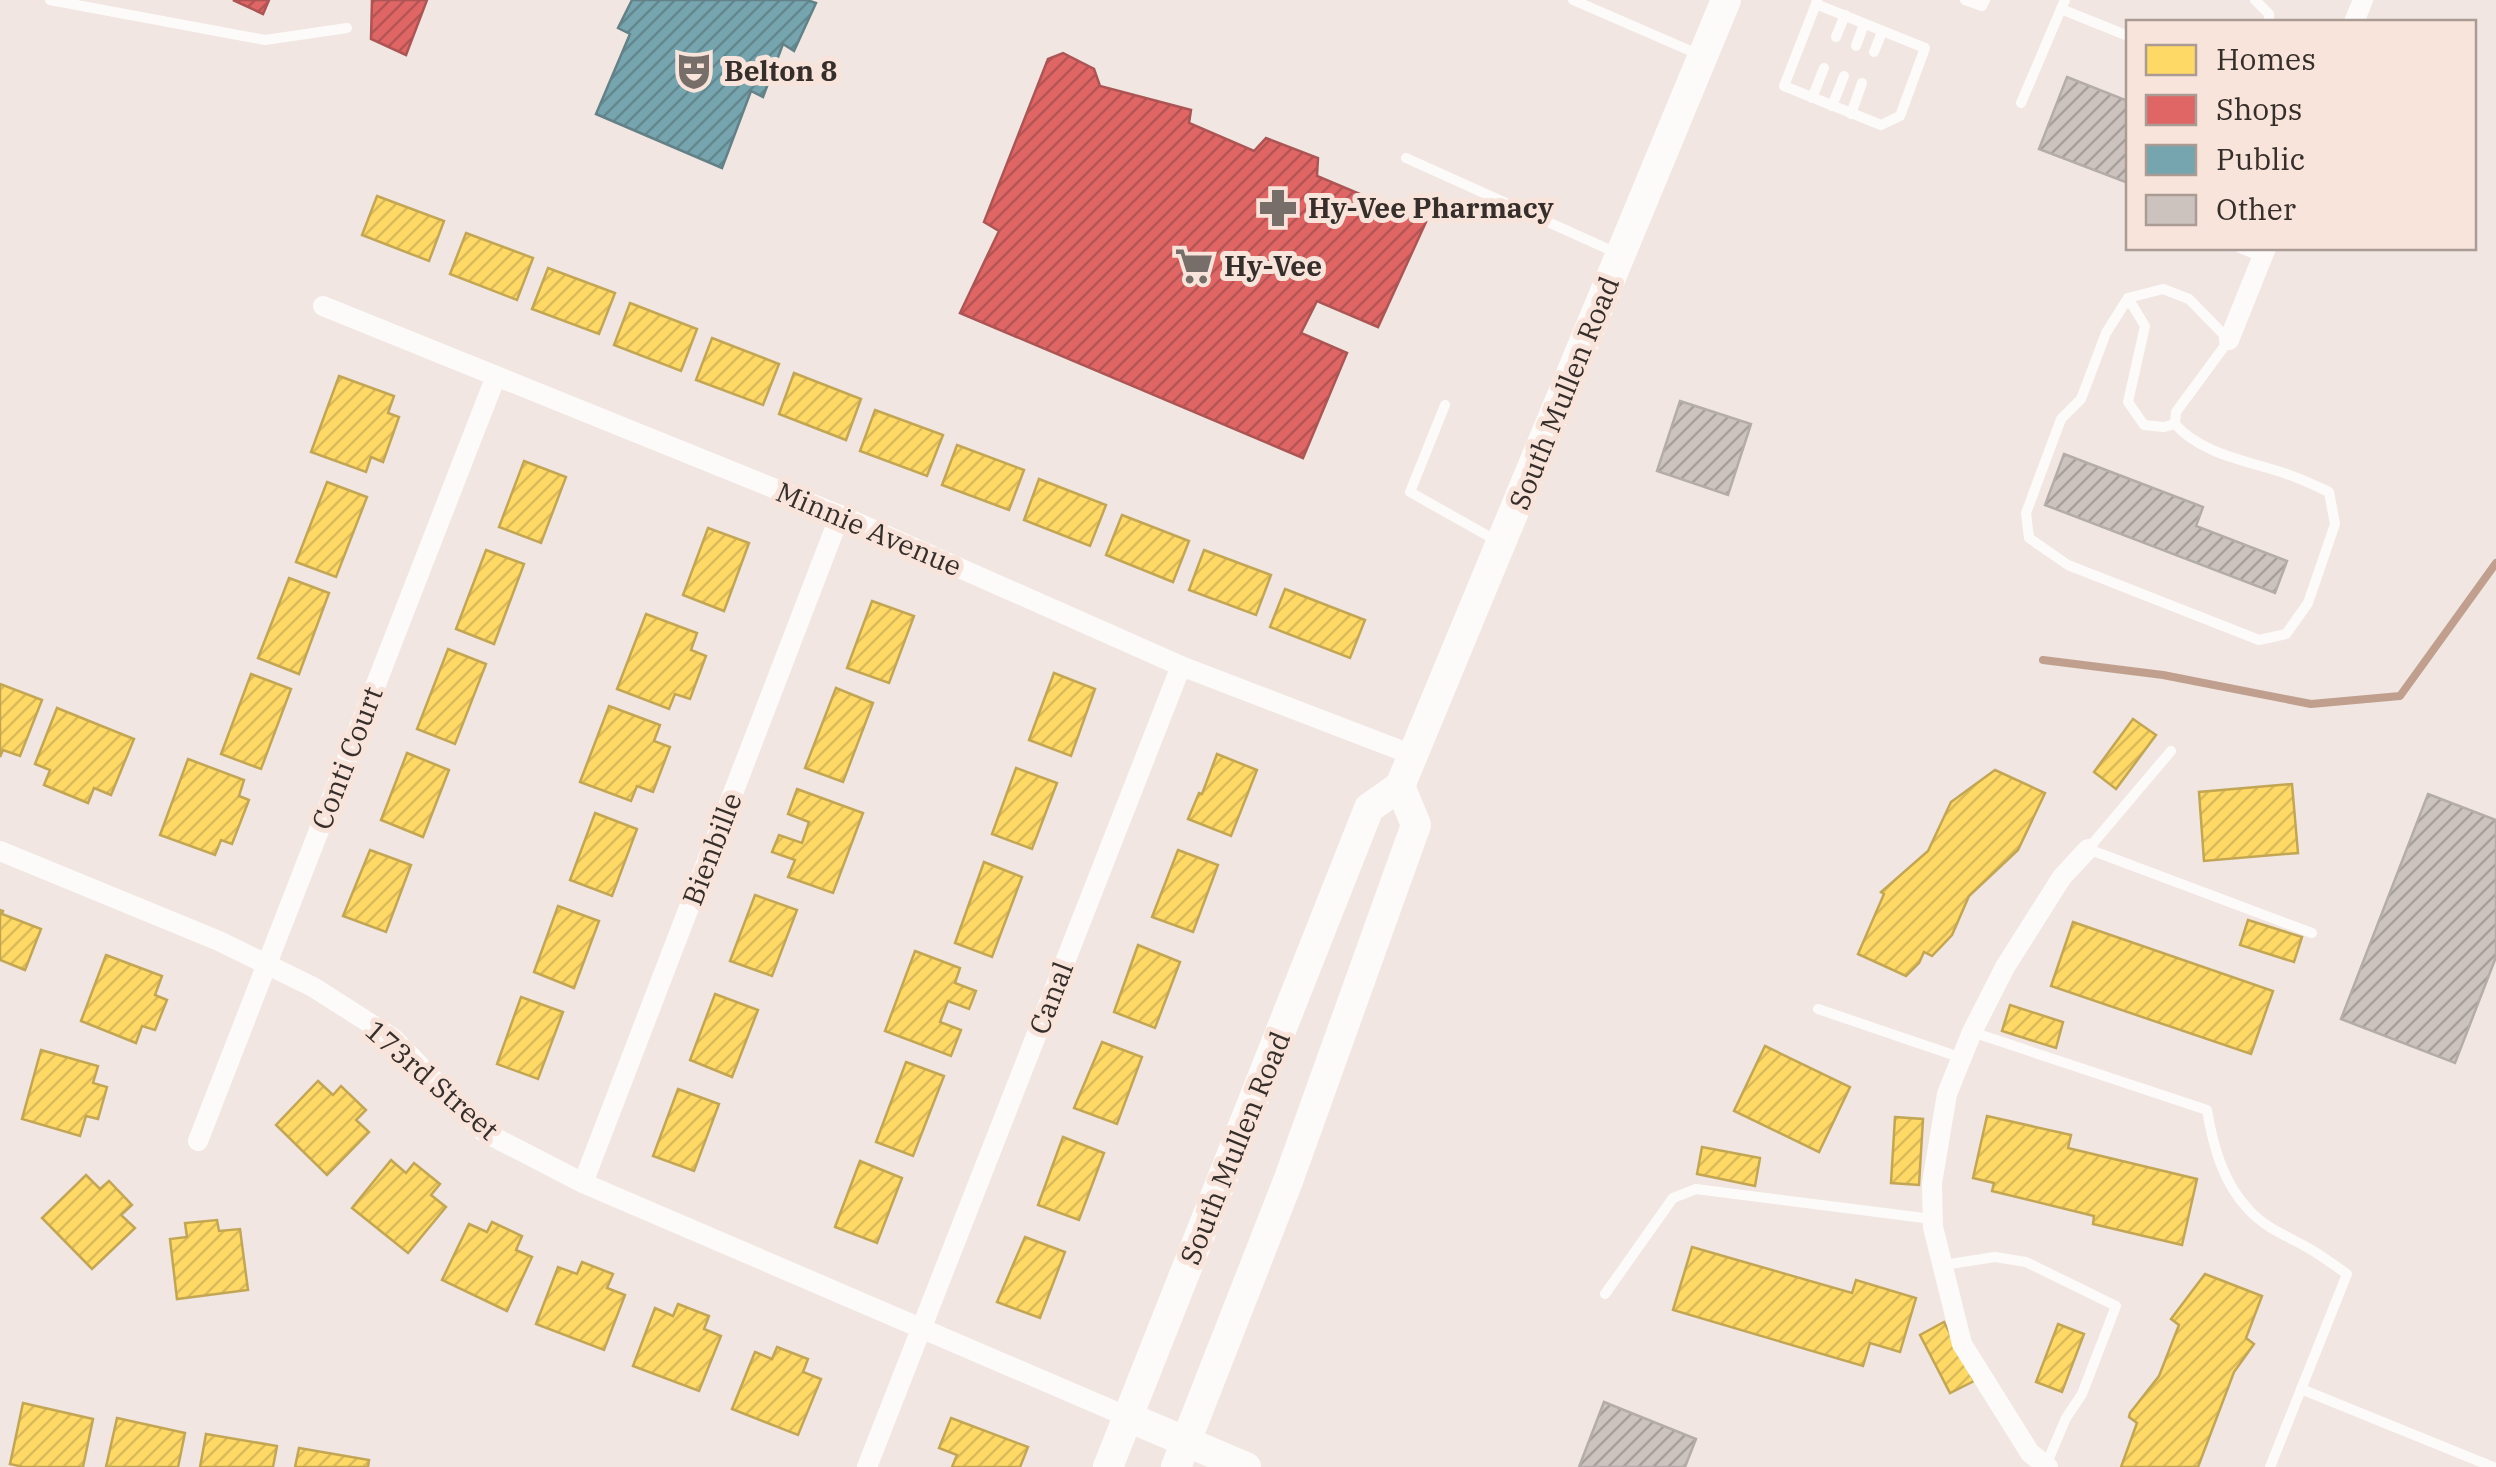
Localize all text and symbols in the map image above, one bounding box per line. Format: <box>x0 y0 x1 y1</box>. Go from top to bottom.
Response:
legend <box>2126 20 2476 250</box>
text: Homes <box>2216 39 2316 78</box>
theatre icon: Belton 8 <box>673 50 715 92</box>
place label: Belton 8 <box>724 52 837 89</box>
text: Shops <box>2216 89 2302 128</box>
text: Public <box>2216 139 2305 178</box>
pharmacy icon: Hy-Vee Pharmacy <box>1257 187 1299 229</box>
place label: Hy-Vee Pharmacy <box>1308 189 1554 226</box>
text: Other <box>2216 189 2296 228</box>
supermarket icon: Hy-Vee <box>1173 245 1215 287</box>
place label: Hy-Vee <box>1224 247 1322 284</box>
street label: South Mullen Road <box>1500 271 1627 515</box>
street label: Minnie Avenue <box>771 473 967 584</box>
street label: Conti Court <box>302 681 391 835</box>
street label: Bienbille <box>673 787 750 910</box>
street label: Canal <box>1020 956 1081 1039</box>
street label: 173rd Street <box>358 1012 507 1148</box>
street label: South Mullen Road <box>1171 1026 1298 1270</box>

